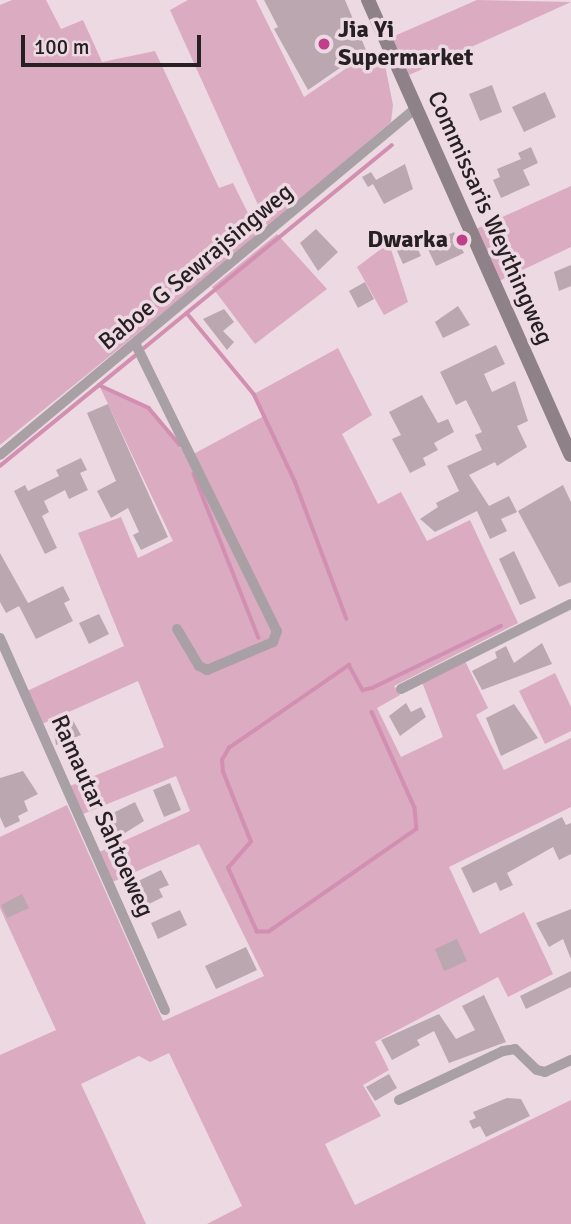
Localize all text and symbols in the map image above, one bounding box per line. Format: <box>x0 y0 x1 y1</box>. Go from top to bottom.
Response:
place label: Jia Yi Supermarket <box>338 16 473 72</box>
scale bar <box>24 21 205 65</box>
text: 100 m <box>34 34 89 60</box>
marker: Jia Yi Supermarket <box>316 36 332 52</box>
street label: Commissaris Weythingweg <box>421 87 559 349</box>
street label: Baboe G Sewrajsingweg <box>93 177 299 357</box>
place label: Dwarka <box>367 226 448 254</box>
marker: Dwarka <box>454 232 470 248</box>
street label: Ramautar Sahtoeweg <box>44 710 160 922</box>

